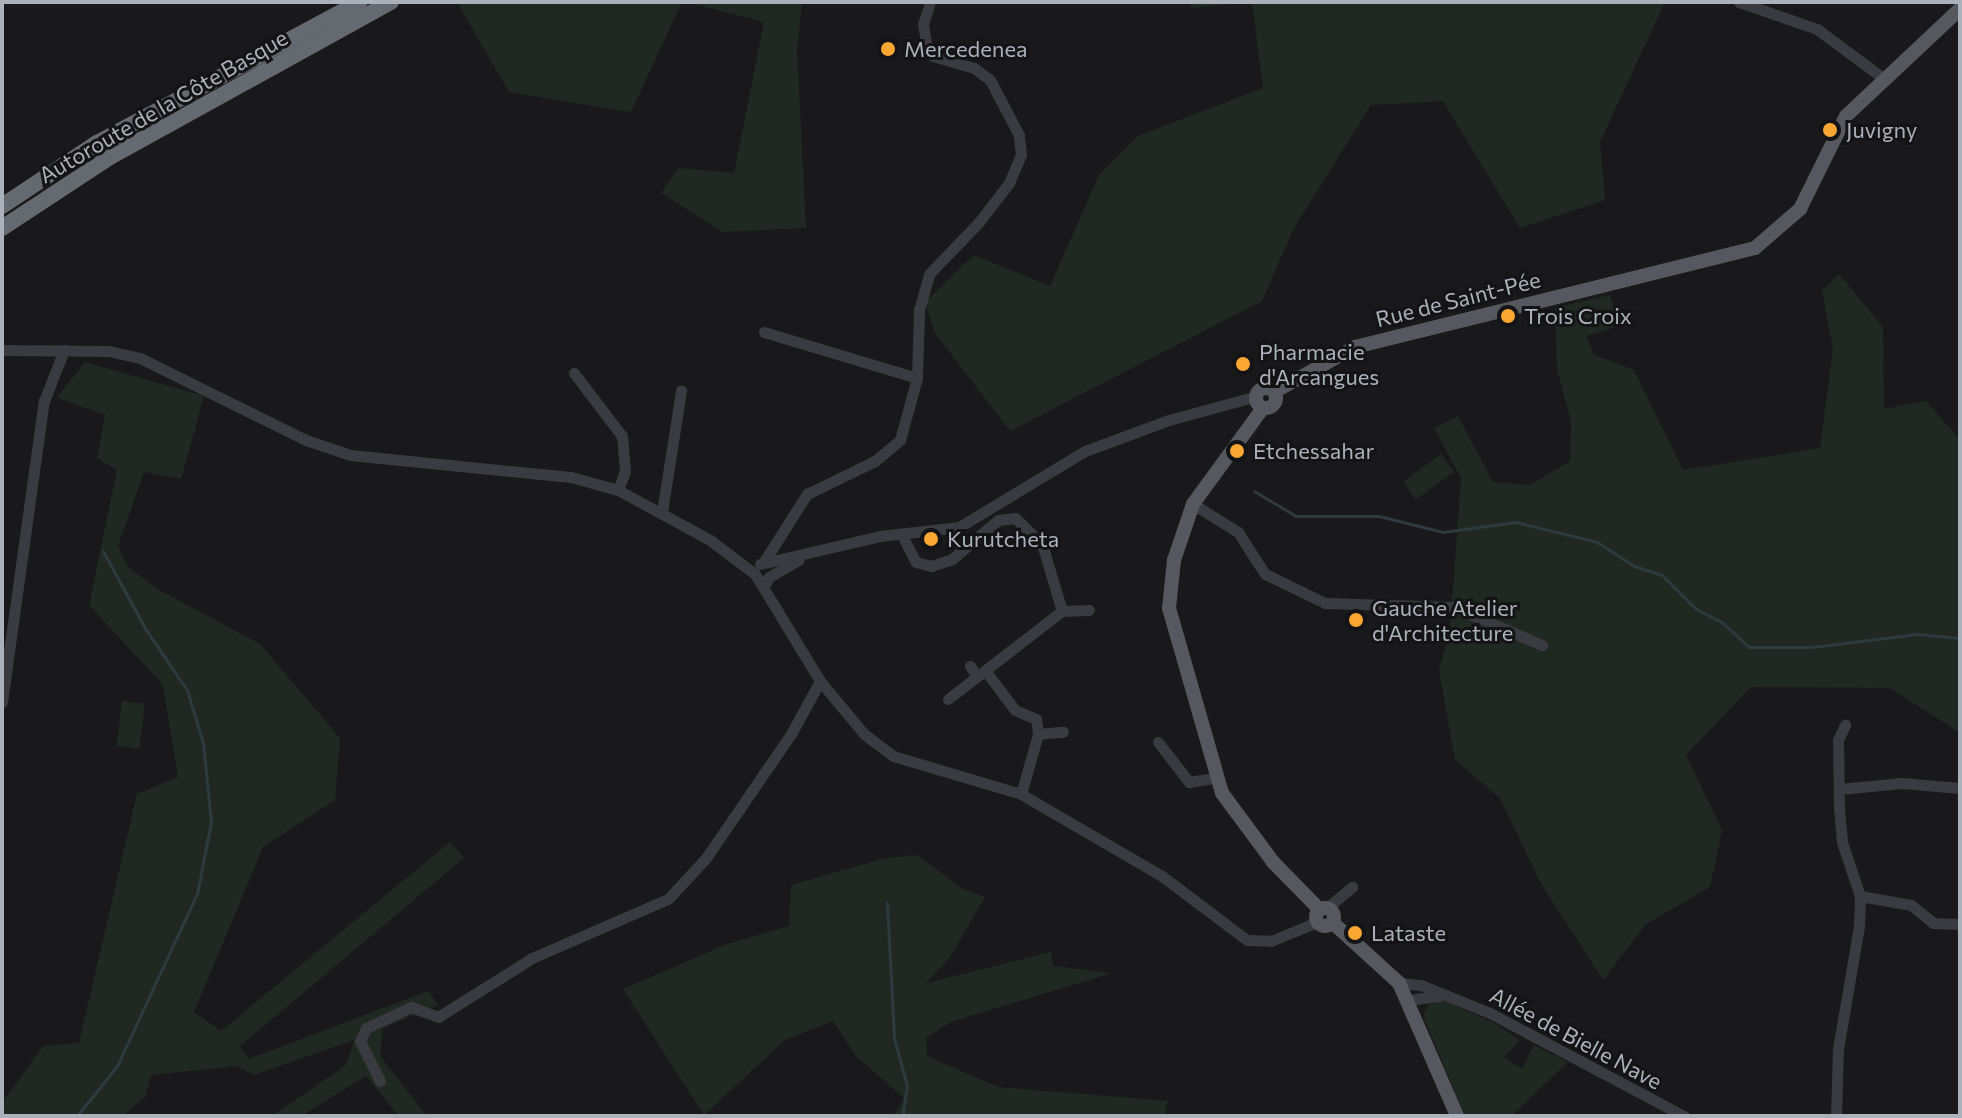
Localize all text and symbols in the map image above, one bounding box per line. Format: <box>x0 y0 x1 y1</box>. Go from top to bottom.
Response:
street label: Autoroute de la Côte Basque <box>34 24 292 188</box>
place label: Mercedenea <box>904 36 1028 62</box>
marker: Mercedenea <box>879 40 897 58</box>
place label: Juvigny <box>1846 117 1917 143</box>
marker: Juvigny <box>1821 121 1839 139</box>
street label: Rue de Saint-Pée <box>1373 266 1543 332</box>
place label: Trois Croix <box>1524 303 1632 329</box>
marker: Trois Croix <box>1499 307 1517 325</box>
place label: Pharmacie d'Arcangues <box>1259 338 1379 390</box>
marker: Pharmacie d'Arcangues <box>1234 355 1252 373</box>
place label: Etchessahar <box>1253 438 1374 464</box>
marker: Etchessahar <box>1228 442 1246 460</box>
place label: Kurutcheta <box>947 526 1059 552</box>
marker: Kurutcheta <box>922 530 940 548</box>
place label: Gauche Atelier d'Architecture <box>1372 594 1518 646</box>
marker: Gauche Atelier d'Architecture <box>1347 611 1365 629</box>
place label: Lataste <box>1371 920 1446 946</box>
marker: Lataste <box>1346 924 1364 942</box>
street label: Allée de Bielle Nave <box>1485 981 1667 1095</box>

